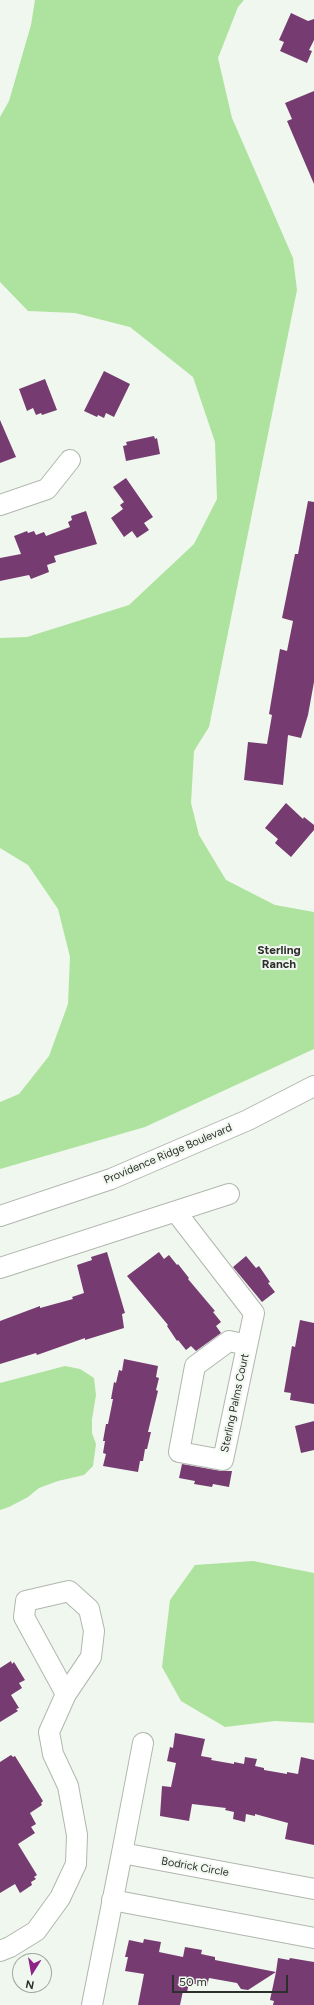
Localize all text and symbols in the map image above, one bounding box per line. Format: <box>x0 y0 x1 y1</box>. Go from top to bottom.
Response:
district label: Sterling Ranch <box>257 943 301 971</box>
street label: Providence Ridge Boulevard <box>102 1121 234 1187</box>
street label: Sterling Palms Court <box>218 1352 252 1454</box>
street label: Bodrick Circle <box>160 1855 230 1879</box>
north arrow <box>12 1953 52 1993</box>
scale bar <box>174 1967 290 1993</box>
text: 50 m <box>179 1975 207 1989</box>
text: N <box>24 1977 35 1991</box>

